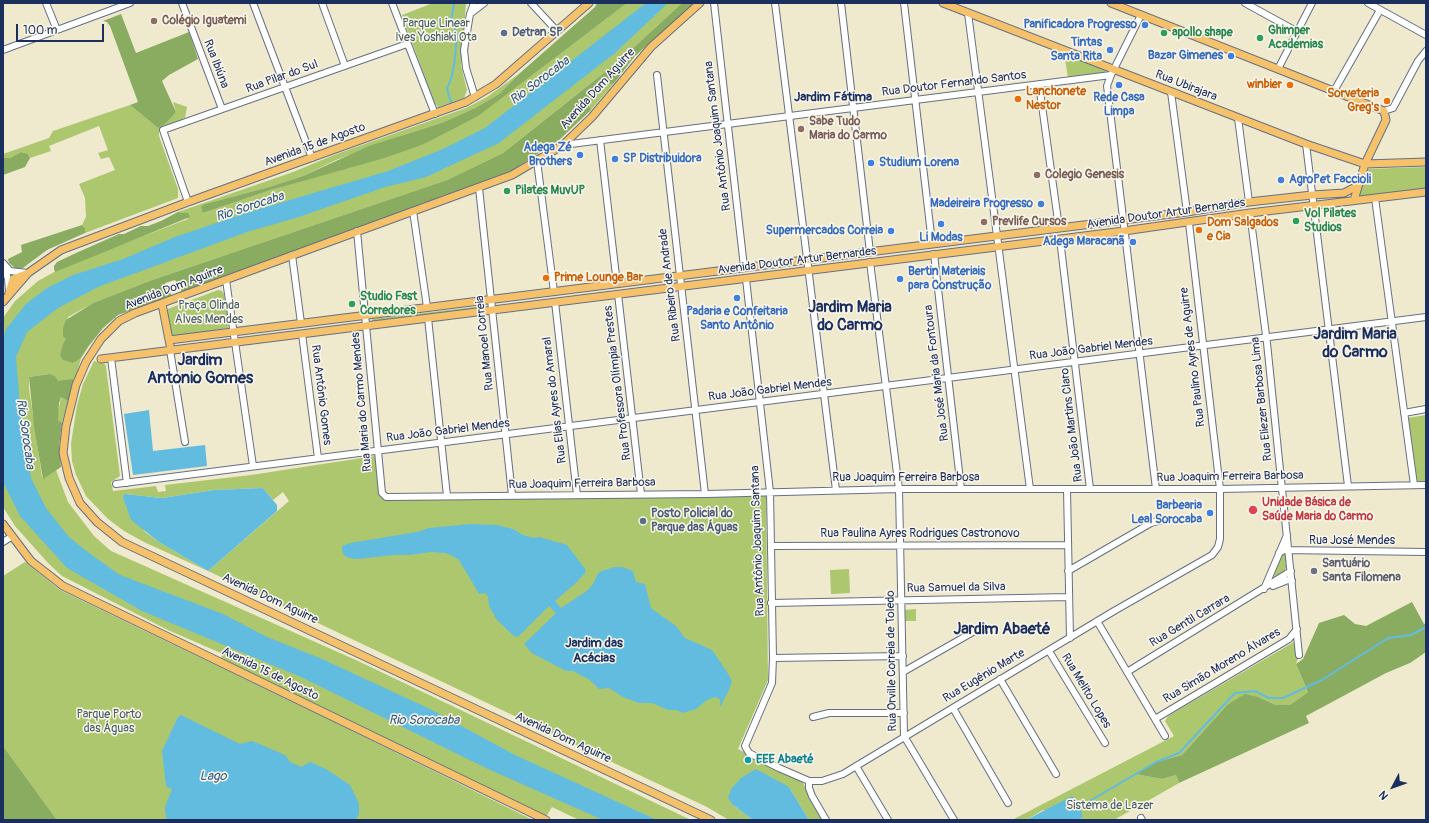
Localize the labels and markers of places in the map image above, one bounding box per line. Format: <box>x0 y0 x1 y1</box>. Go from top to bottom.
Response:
place label: Colégio Iguatemi <box>162 14 246 28</box>
marker: Colégio Iguatemi <box>149 16 159 26</box>
place label: Panificadora Progresso <box>1023 18 1137 32</box>
marker: Panificadora Progresso <box>1140 20 1150 30</box>
place label: Ghimper Academias <box>1268 24 1323 52</box>
place label: Detran SP <box>512 26 563 40</box>
place label: apollo shape <box>1172 26 1233 40</box>
marker: Detran SP <box>499 28 509 38</box>
marker: apollo shape <box>1159 28 1169 38</box>
marker: Ghimper Academias <box>1255 33 1265 43</box>
place label: Tintas Santa Rita <box>1051 36 1102 64</box>
marker: Tintas Santa Rita <box>1105 45 1115 55</box>
place label: Bazar Gimenes <box>1148 49 1223 63</box>
marker: Bazar Gimenes <box>1226 51 1236 61</box>
place label: winbier <box>1247 78 1282 92</box>
marker: Rede Casa Limpa <box>1114 80 1124 90</box>
marker: winbier <box>1285 80 1295 90</box>
place label: Lanchonete Nestor <box>1026 85 1086 113</box>
place label: Sorveteria Greg's <box>1327 87 1379 115</box>
place label: Rede Casa Limpa <box>1093 91 1145 119</box>
marker: Lanchonete Nestor <box>1013 94 1023 104</box>
marker: Sorveteria Greg's <box>1382 96 1392 106</box>
place label: Sabe Tudo Maria do Carmo <box>809 115 887 143</box>
marker: Sabe Tudo Maria do Carmo <box>796 124 806 134</box>
place label: Adega Zé Brothers <box>524 141 572 169</box>
marker: Adega Zé Brothers <box>575 150 585 160</box>
place label: SP Distribuidora <box>623 152 702 166</box>
marker: SP Distribuidora <box>610 154 620 164</box>
place label: Studium Lorena <box>879 156 959 170</box>
marker: Studium Lorena <box>866 158 876 168</box>
place label: Colegio Genesis <box>1045 168 1124 182</box>
marker: Colegio Genesis <box>1032 170 1042 180</box>
place label: AgroPet Faccioli <box>1289 173 1371 187</box>
marker: AgroPet Faccioli <box>1276 175 1286 185</box>
place label: Pilates MuvUP <box>515 184 585 198</box>
marker: Pilates MuvUP <box>502 186 512 196</box>
place label: Madeireira Progresso <box>930 197 1033 211</box>
marker: Madeireira Progresso <box>1036 199 1046 209</box>
place label: Vol Pilates Studios <box>1304 207 1356 235</box>
place label: Prevlife Cursos <box>992 215 1066 229</box>
place label: Dom Salgados e Cia <box>1207 216 1278 244</box>
marker: Vol Pilates Studios <box>1291 216 1301 226</box>
marker: Prevlife Cursos <box>979 217 989 227</box>
marker: Li Modas <box>936 219 946 229</box>
place label: Supermercados Correia <box>766 224 883 238</box>
marker: Dom Salgados e Cia <box>1194 225 1204 235</box>
marker: Supermercados Correia <box>886 226 896 236</box>
place label: Li Modas <box>919 231 963 245</box>
place label: Adega Maracanã <box>1043 235 1125 249</box>
marker: Adega Maracanã <box>1128 237 1138 247</box>
place label: Bertin Materiais para Construção <box>908 265 991 293</box>
place label: Prime Lounge Bar <box>554 271 643 285</box>
marker: Prime Lounge Bar <box>541 273 551 283</box>
marker: Bertin Materiais para Construção <box>895 274 905 284</box>
place label: Studio Fast Corredores <box>360 290 417 318</box>
marker: Padaria e Confeitaria Santo Antônio <box>732 293 742 303</box>
marker: Studio Fast Corredores <box>347 299 357 309</box>
place label: Padaria e Confeitaria Santo Antônio <box>686 305 788 333</box>
place label: Unidade Básica de Saúde Maria do Carmo <box>1262 496 1373 524</box>
place label: Barbearia Leal Sorocaba <box>1131 499 1202 527</box>
marker: Unidade Básica de Saúde Maria do Carmo <box>1247 504 1259 516</box>
place label: Posto Policial do Parque das Águas <box>651 507 738 535</box>
marker: Barbearia Leal Sorocaba <box>1205 508 1215 518</box>
marker: Posto Policial do Parque das Águas <box>638 516 648 526</box>
place label: Santuário Santa Filomena <box>1322 557 1401 585</box>
marker: Santuário Santa Filomena <box>1309 566 1319 576</box>
place label: EEE Abaeté <box>756 753 814 767</box>
marker: EEE Abaeté <box>743 755 753 765</box>

